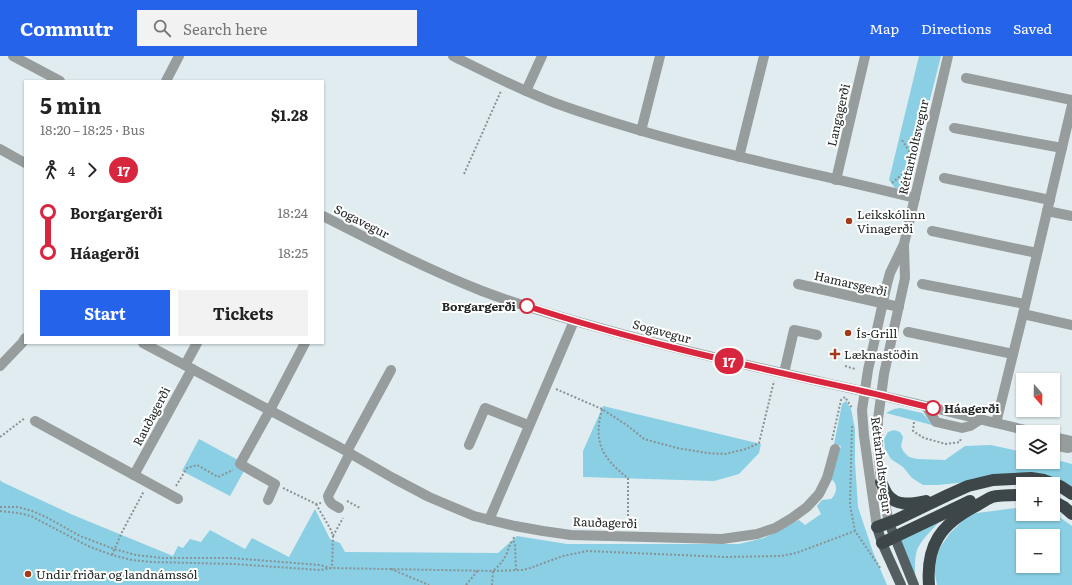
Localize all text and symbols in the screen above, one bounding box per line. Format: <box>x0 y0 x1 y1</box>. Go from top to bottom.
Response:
search box <box>137 10 417 46</box>
text: Commutr <box>20 14 113 42</box>
icon: search <box>151 17 173 39</box>
text: Search here <box>183 17 267 40</box>
text: Map <box>869 18 899 38</box>
text: Directions <box>921 18 991 38</box>
text: Saved <box>1013 18 1052 38</box>
street label: Langagerði <box>822 82 854 148</box>
text: 5 min <box>40 88 102 121</box>
street label: Réttarholtsvegur <box>893 97 933 196</box>
text: $1.28 <box>271 103 308 126</box>
text: 18:20 – 18:25 · Bus <box>40 120 145 139</box>
icon: walk <box>40 159 62 181</box>
icon: forward <box>81 159 103 181</box>
text: 17 <box>117 160 130 180</box>
text: 4 <box>68 161 75 180</box>
street label: Sogavegur <box>331 199 393 243</box>
text: Borgargerði <box>70 201 163 224</box>
text: 18:24 <box>278 203 308 222</box>
place label: Leikskólinn Vinagerði <box>857 205 925 237</box>
marker: Leikskólinn Vinagerði <box>844 216 854 226</box>
text: Háagerði <box>70 241 139 264</box>
text: 18:25 <box>278 243 308 262</box>
street label: Hamarsgerði <box>813 266 889 300</box>
button: Start <box>40 290 170 336</box>
button: Tickets <box>178 290 308 336</box>
place label: Borgargerði <box>442 297 517 315</box>
marker: Borgargerði <box>519 298 535 314</box>
street label: Sogavegur <box>631 315 694 348</box>
place label: Ís-Grill <box>856 324 897 342</box>
marker: Ís-Grill <box>843 328 853 338</box>
place label: Læknastöðin <box>844 345 919 363</box>
line badge: 17 <box>711 348 747 374</box>
marker: Læknastöðin <box>829 348 841 360</box>
text: 17 <box>723 351 735 371</box>
north arrow <box>1016 373 1060 417</box>
map controls <box>1016 373 1060 573</box>
street label: Rauðagerði <box>128 383 174 449</box>
place label: Háagerði <box>944 399 1000 417</box>
marker: Háagerði <box>925 400 941 416</box>
street label: Réttarholtsvegur <box>867 416 897 515</box>
button: layers <box>1016 425 1060 469</box>
button: + <box>1016 477 1060 521</box>
street label: Rauðagerði <box>572 512 638 532</box>
button: − <box>1016 529 1060 573</box>
place label: Undir friðar og landnámssól <box>36 565 198 583</box>
marker: Undir friðar og landnámssól <box>23 569 33 579</box>

